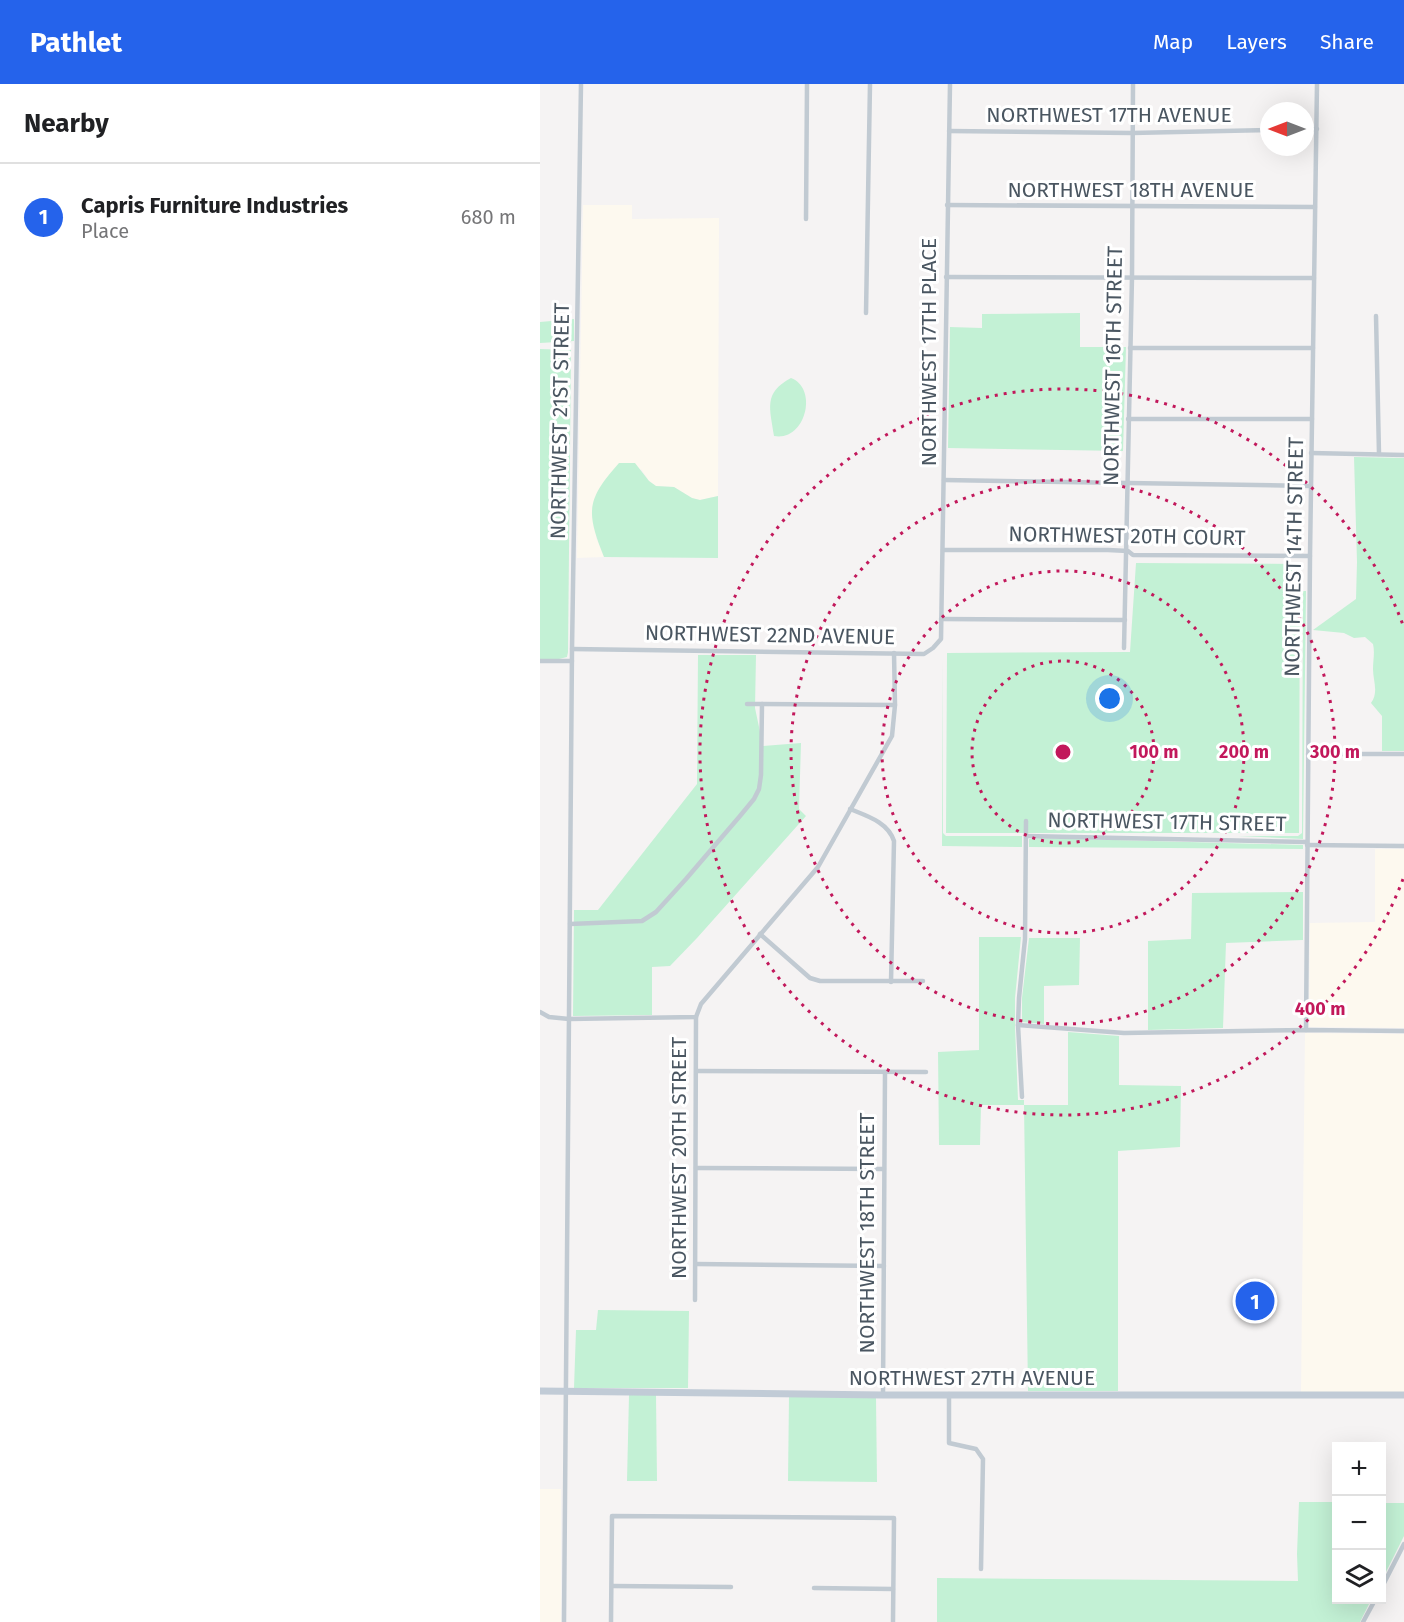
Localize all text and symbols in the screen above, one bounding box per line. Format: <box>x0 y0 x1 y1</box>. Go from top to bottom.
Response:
text: Pathlet <box>30 26 122 59</box>
text: Map <box>1153 29 1193 55</box>
text: Layers <box>1226 29 1287 55</box>
text: Share <box>1320 29 1374 55</box>
street label: NORTHWEST 17TH AVENUE <box>986 102 1232 128</box>
north arrow <box>1260 102 1314 156</box>
text: Nearby <box>24 108 109 139</box>
street label: NORTHWEST 18TH AVENUE <box>1007 177 1255 203</box>
text: Capris Furniture Industries <box>81 192 348 219</box>
text: 1 <box>39 205 48 229</box>
text: 680 m <box>461 205 516 229</box>
text: Place <box>81 219 129 243</box>
street label: NORTHWEST 17TH PLACE <box>916 238 942 466</box>
street label: NORTHWEST 16TH STREET <box>1098 246 1128 486</box>
street label: NORTHWEST 21ST STREET <box>545 302 575 539</box>
street label: NORTHWEST 14TH STREET <box>1279 437 1309 677</box>
street label: NORTHWEST 20TH COURT <box>1008 521 1246 551</box>
street label: NORTHWEST 22ND AVENUE <box>645 620 895 650</box>
your location <box>1095 684 1124 713</box>
text: 100 m <box>1130 741 1178 763</box>
text: 200 m <box>1219 741 1269 763</box>
text: 300 m <box>1309 741 1360 763</box>
centre of rings <box>1053 742 1073 762</box>
street label: NORTHWEST 17TH STREET <box>1047 807 1287 837</box>
text: 400 m <box>1295 998 1345 1020</box>
street label: NORTHWEST 20TH STREET <box>666 1037 692 1279</box>
street label: NORTHWEST 18TH STREET <box>854 1112 880 1353</box>
pin: 1 <box>1236 1278 1274 1324</box>
street label: NORTHWEST 27TH AVENUE <box>849 1365 1095 1391</box>
map controls <box>1332 1442 1386 1604</box>
button: + <box>1332 1442 1386 1496</box>
button: − <box>1332 1496 1386 1550</box>
button: layers <box>1332 1550 1386 1604</box>

